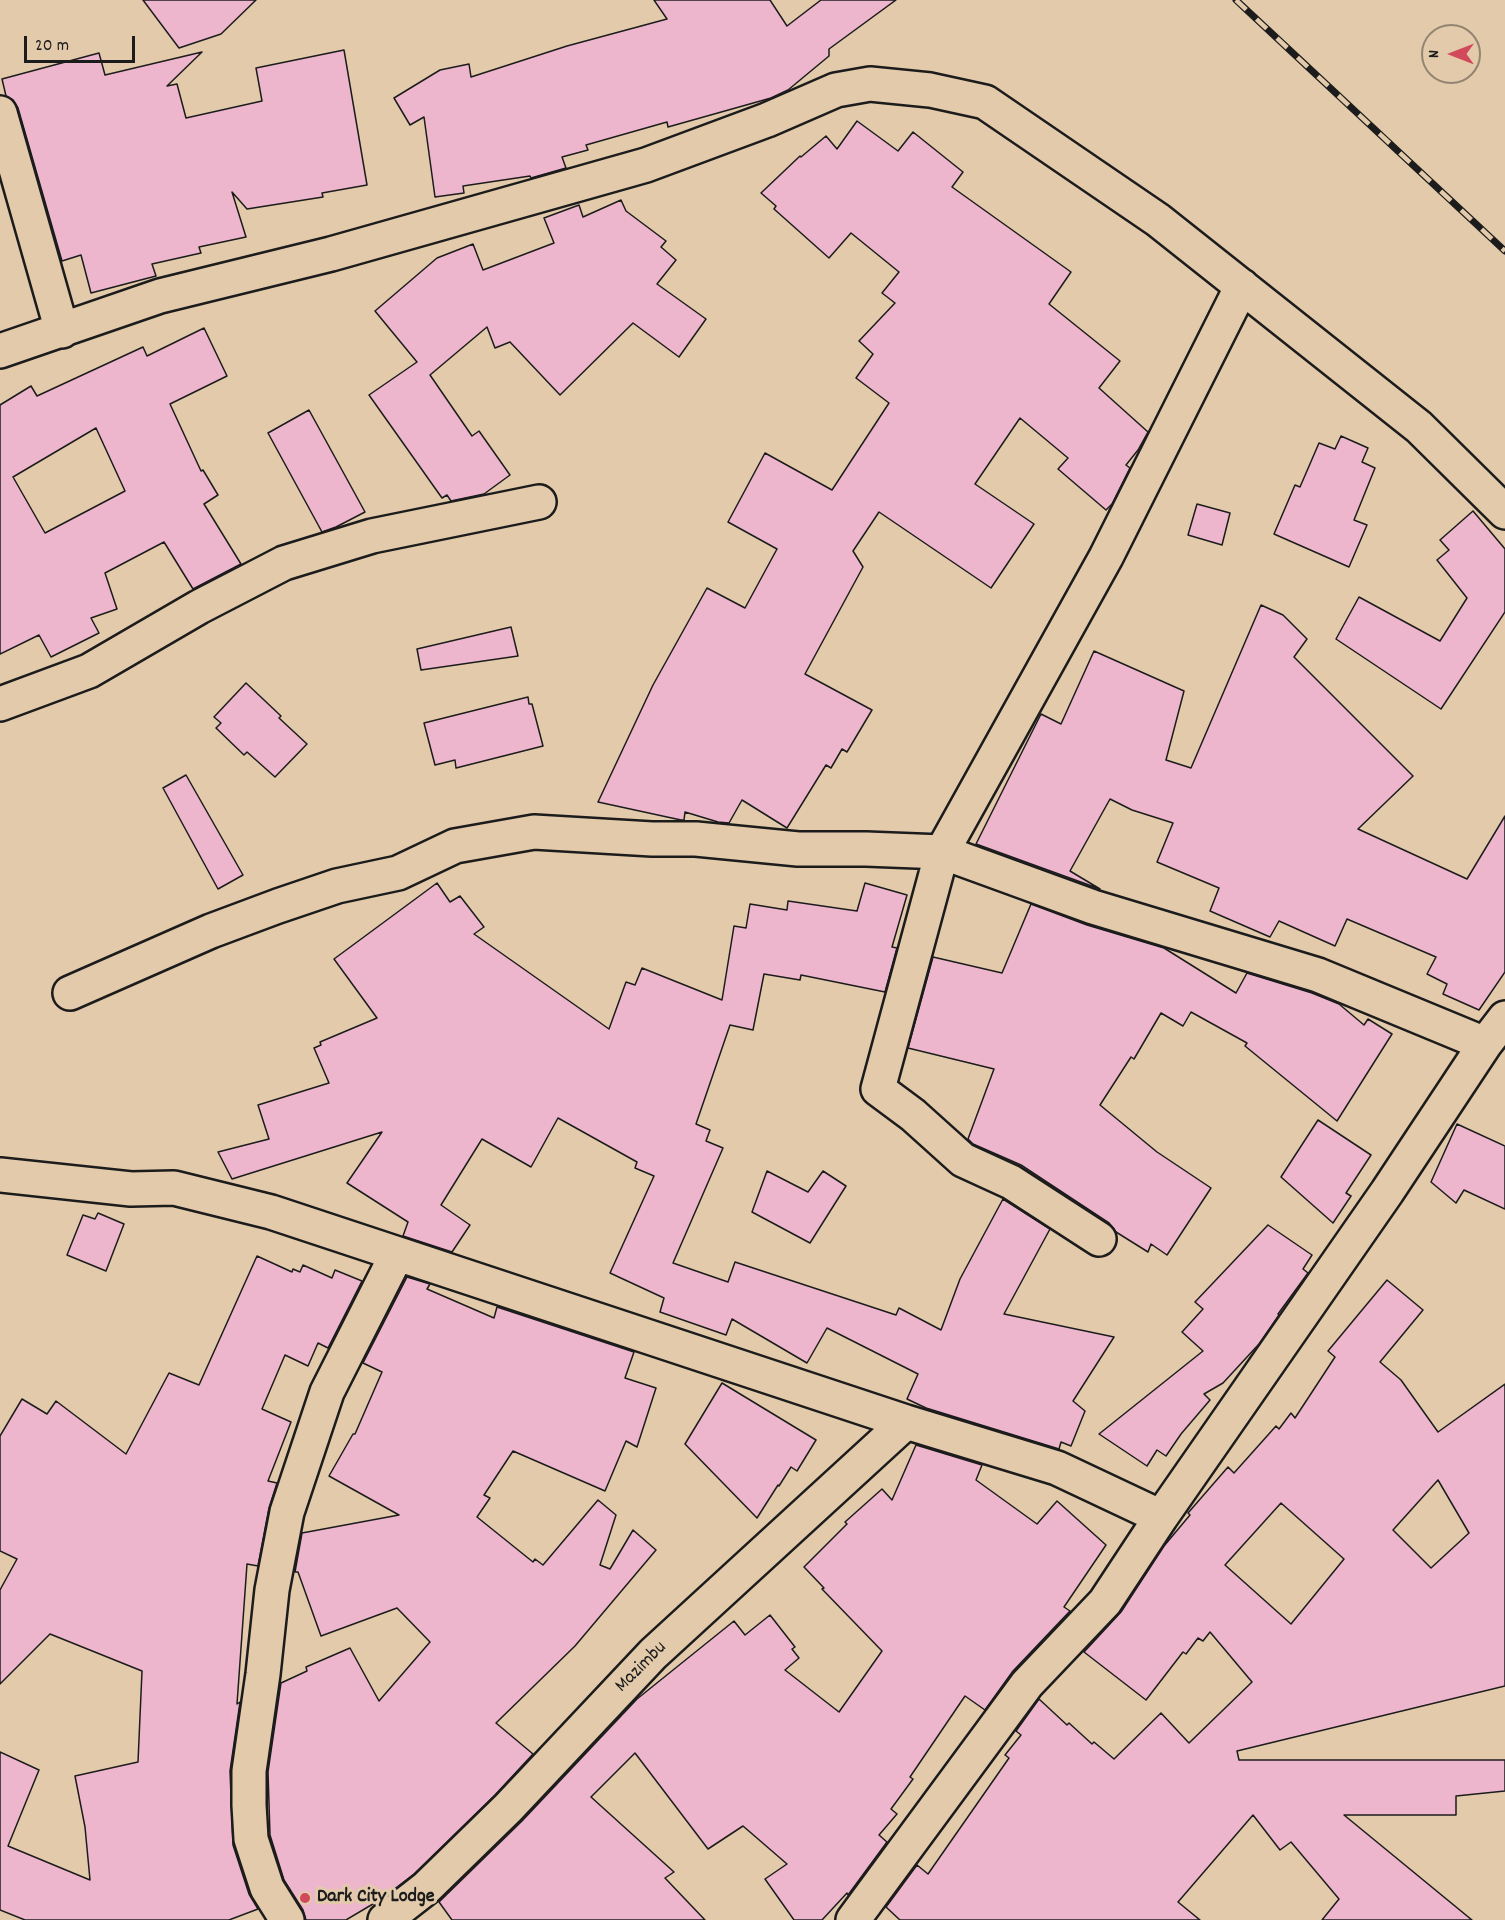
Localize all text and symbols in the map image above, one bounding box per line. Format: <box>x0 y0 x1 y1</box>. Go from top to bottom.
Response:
scale bar <box>27 24 138 62</box>
north arrow <box>1421 24 1481 84</box>
text: 20 m <box>35 34 69 59</box>
text: N <box>1423 50 1446 58</box>
street label: Mazimbu <box>611 1637 673 1699</box>
place label: Dark City Lodge <box>317 1886 435 1910</box>
marker: Dark City Lodge <box>298 1891 312 1905</box>

